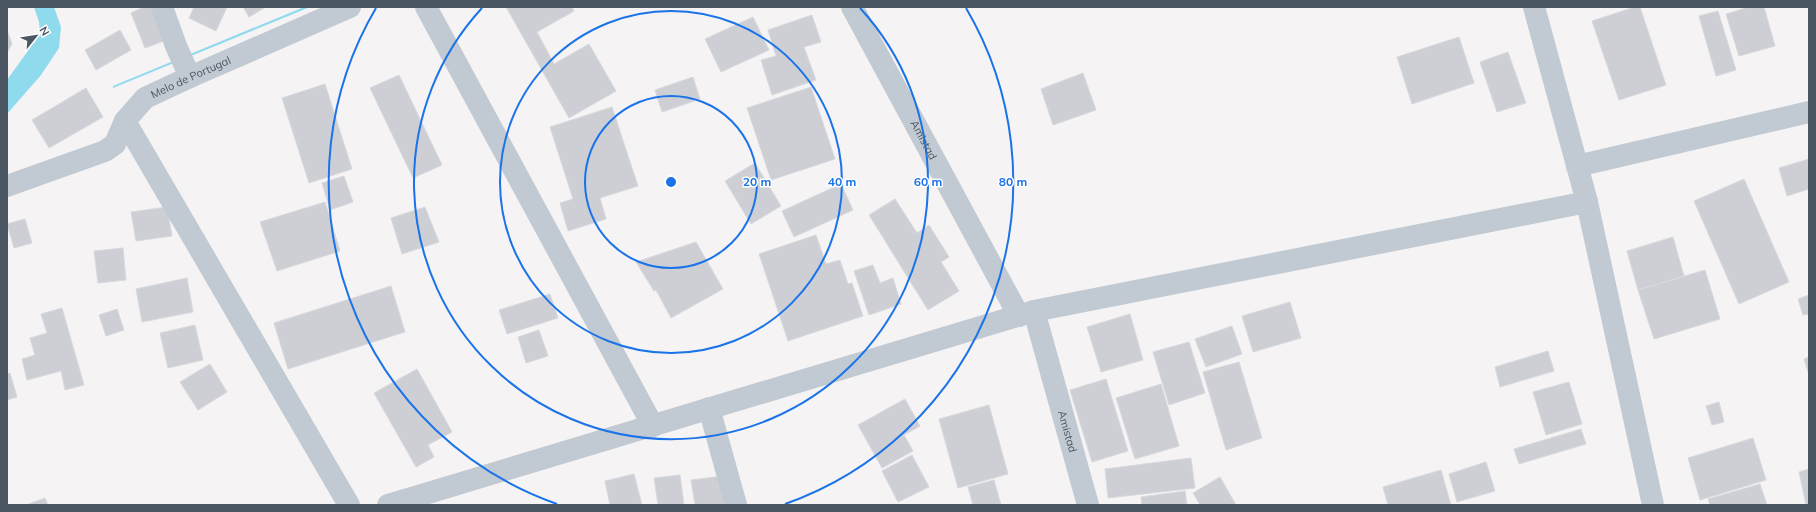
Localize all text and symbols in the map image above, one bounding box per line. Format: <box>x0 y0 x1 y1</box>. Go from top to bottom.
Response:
north arrow <box>16 16 56 56</box>
text: N <box>37 24 53 38</box>
street label: Melo de Portugal <box>148 53 233 101</box>
street label: Amistad <box>907 118 940 162</box>
text: 20 m <box>743 174 771 189</box>
text: 40 m <box>828 174 856 189</box>
text: 60 m <box>914 174 942 189</box>
text: 80 m <box>999 174 1027 189</box>
centre of rings <box>664 175 678 189</box>
street label: Amistad <box>1055 409 1080 454</box>

